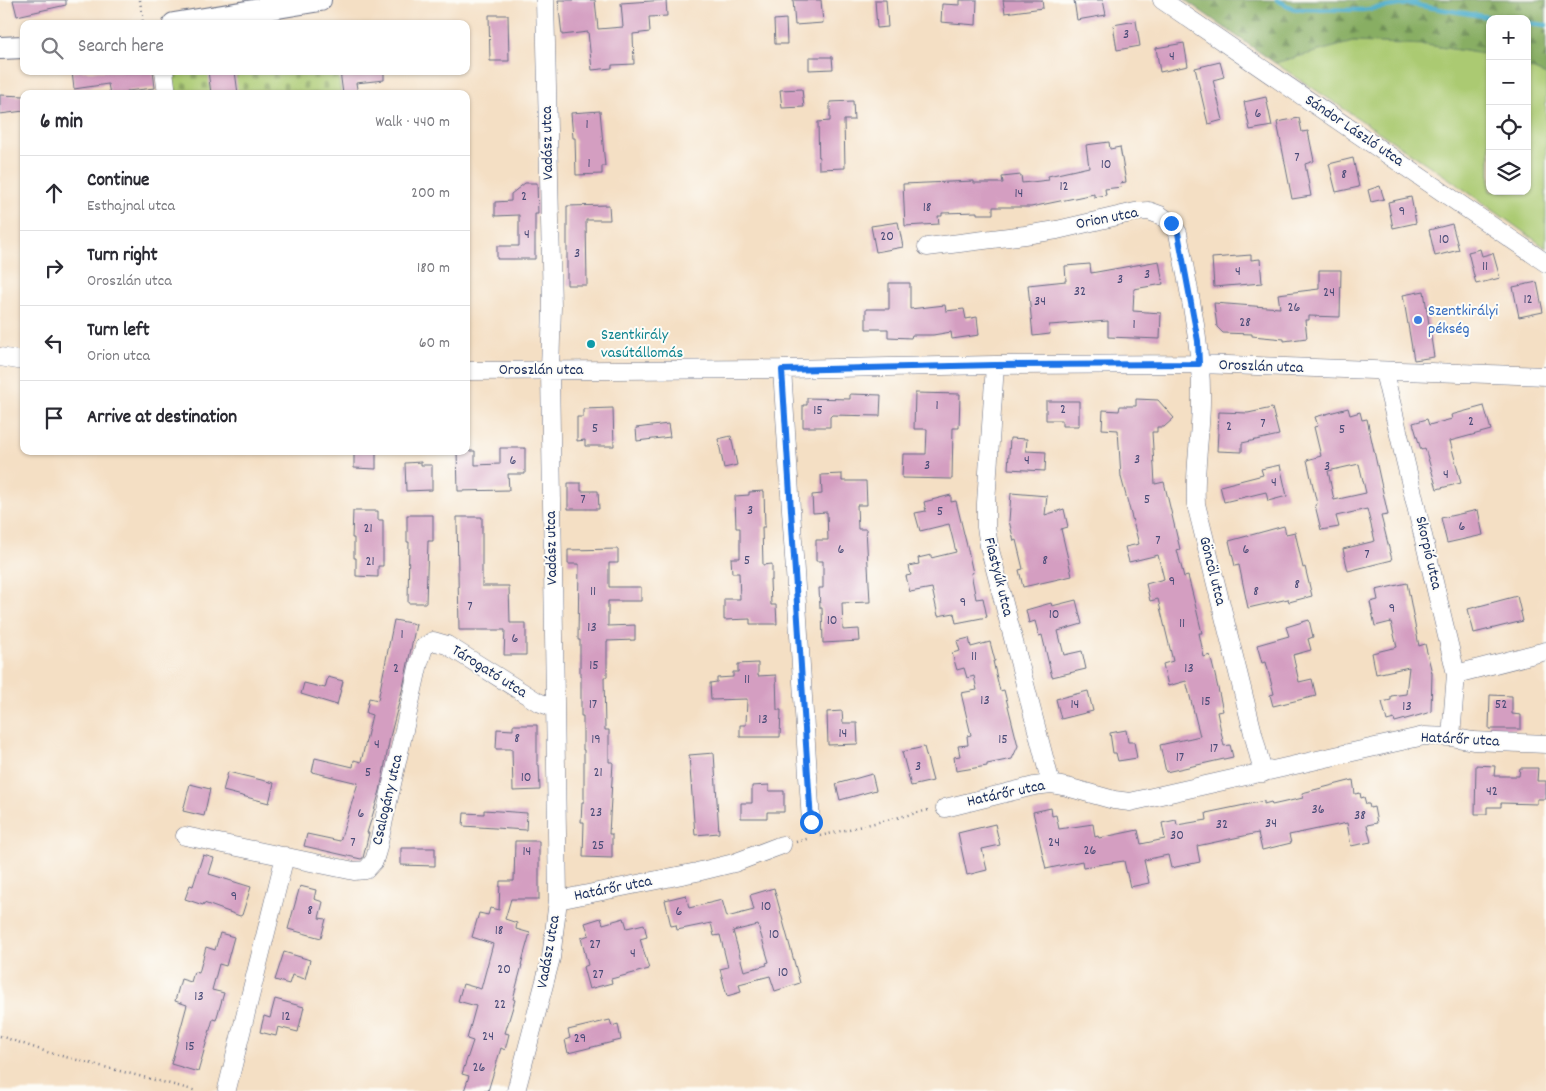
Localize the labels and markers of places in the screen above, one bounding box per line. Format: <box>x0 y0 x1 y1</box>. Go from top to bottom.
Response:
place label: Szentkirályi pékség <box>1428 300 1498 341</box>
marker: Szentkirályi pékség <box>1412 314 1424 326</box>
place label: Szentkirály vasútállomás <box>601 324 683 365</box>
marker: Szentkirály vasútállomás <box>585 338 597 350</box>

